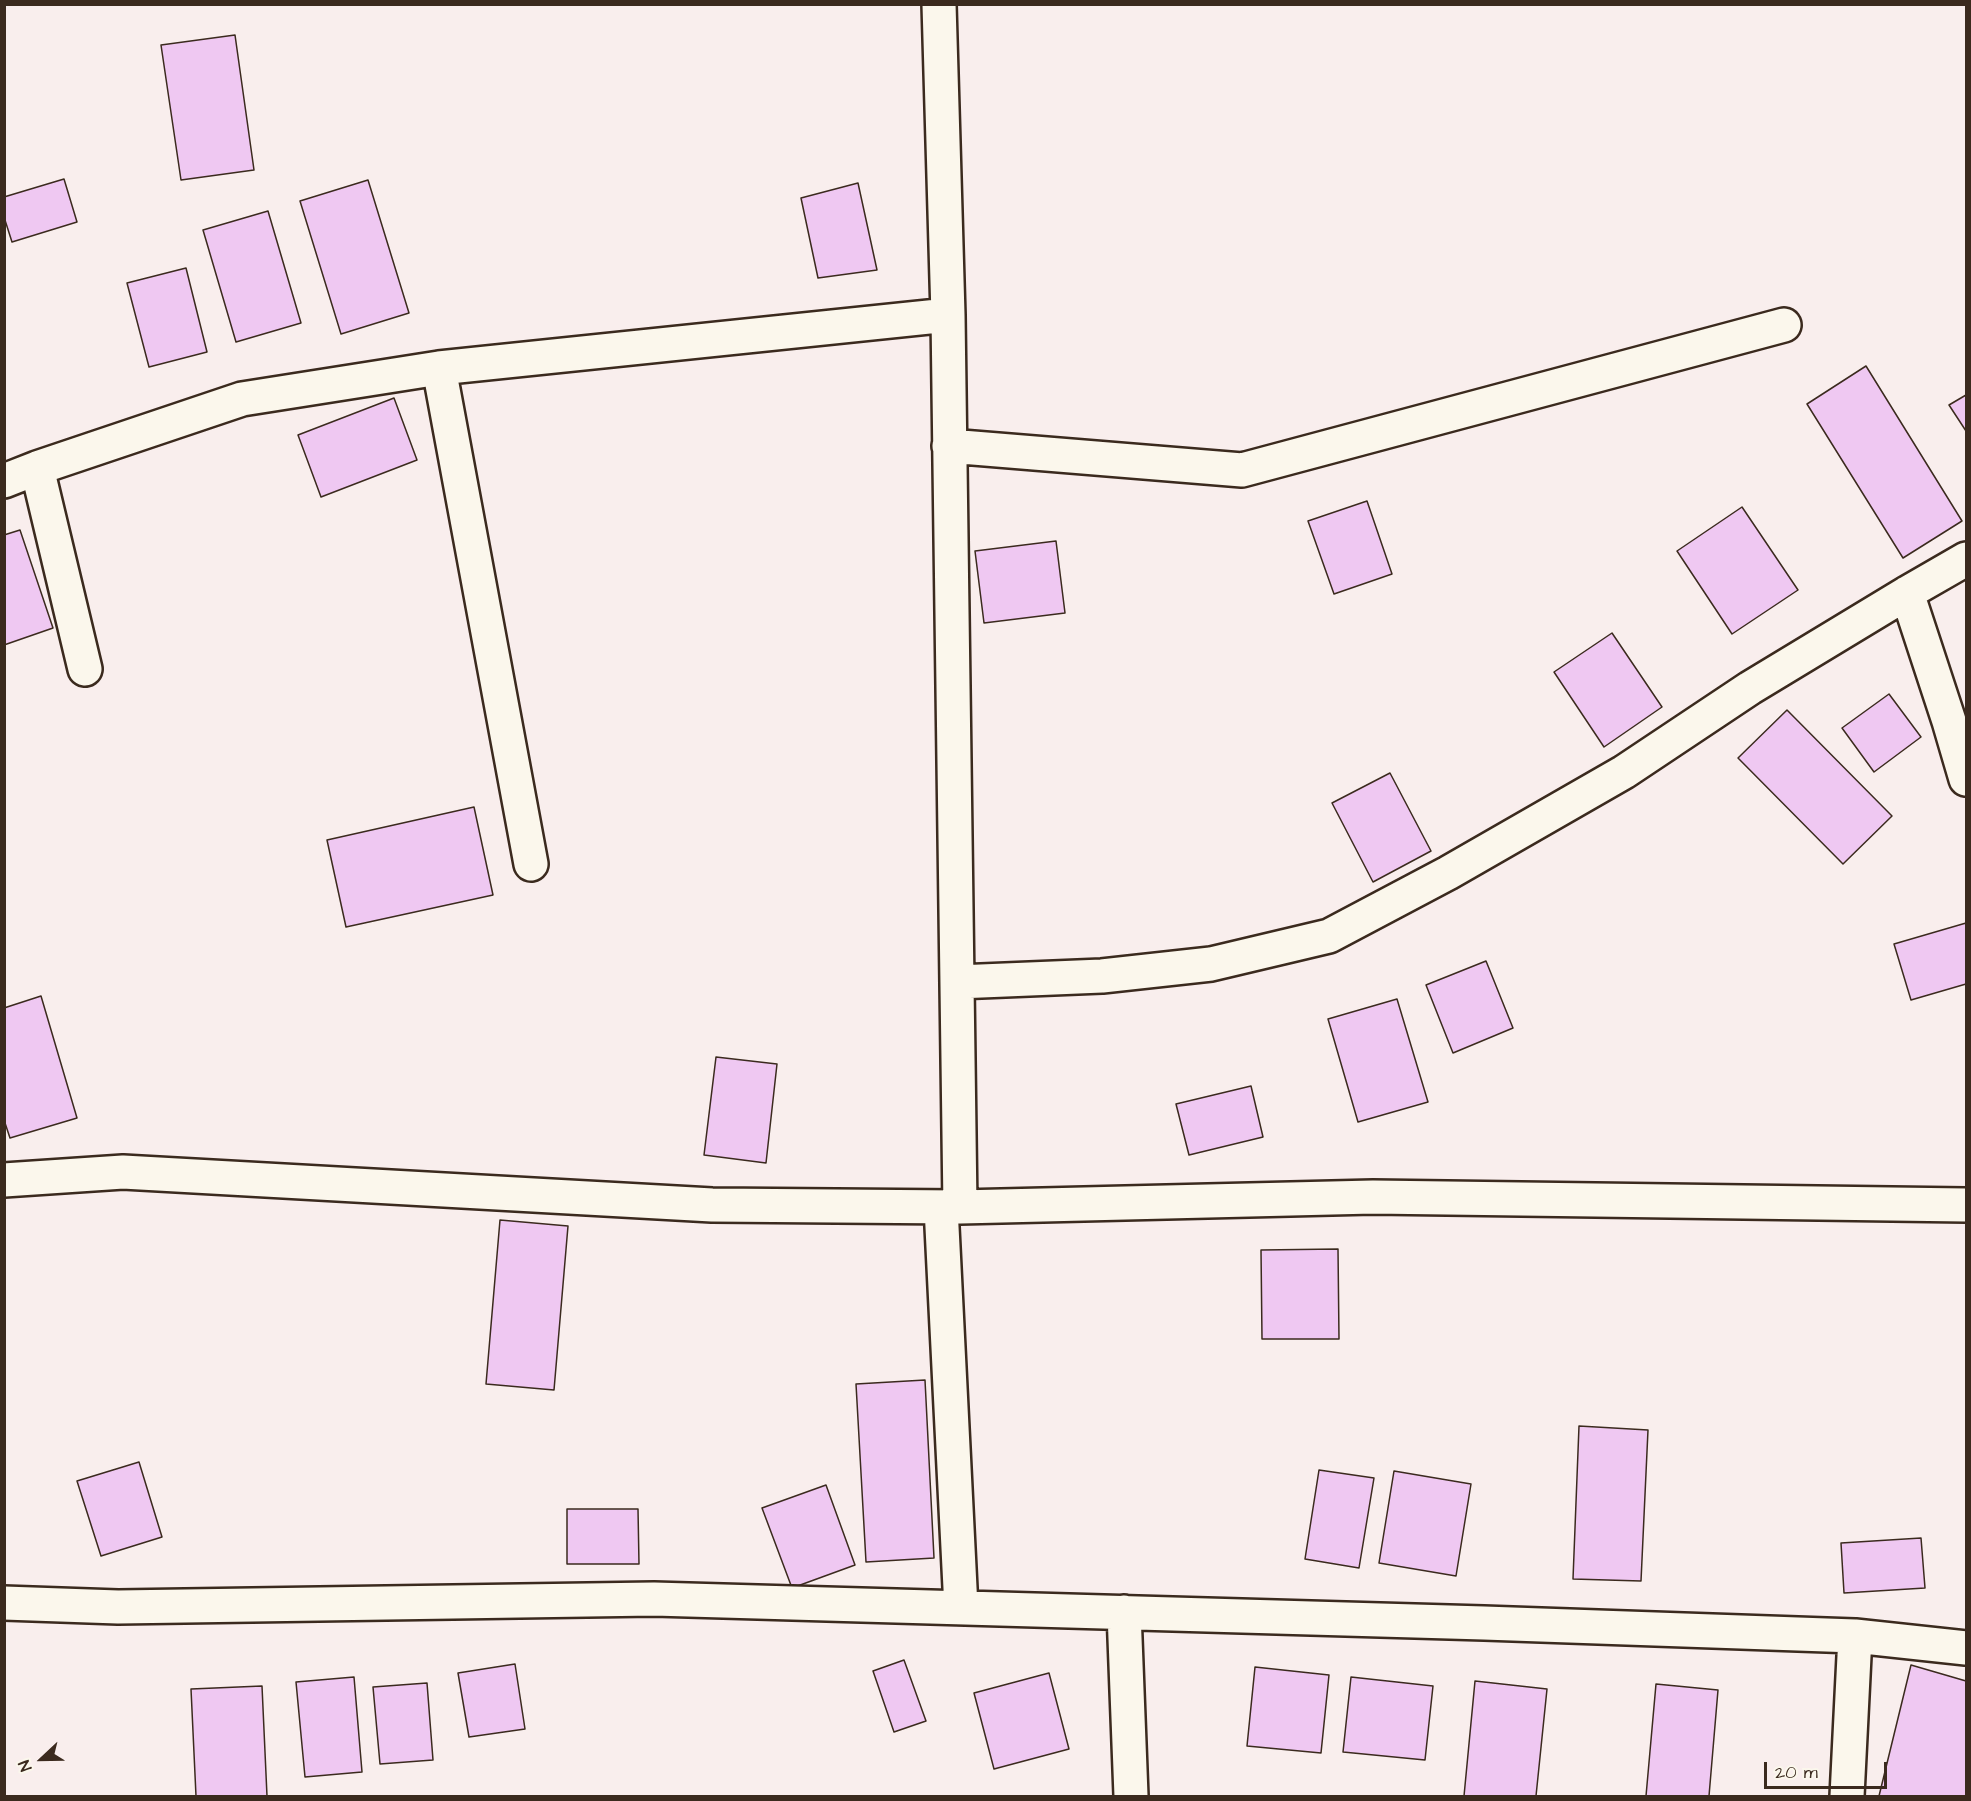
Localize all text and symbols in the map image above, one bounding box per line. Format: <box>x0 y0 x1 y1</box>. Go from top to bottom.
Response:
north arrow <box>12 1729 72 1789</box>
scale bar <box>1767 1750 1890 1788</box>
text: N <box>13 1757 37 1775</box>
text: 20 m <box>1775 1760 1818 1785</box>

